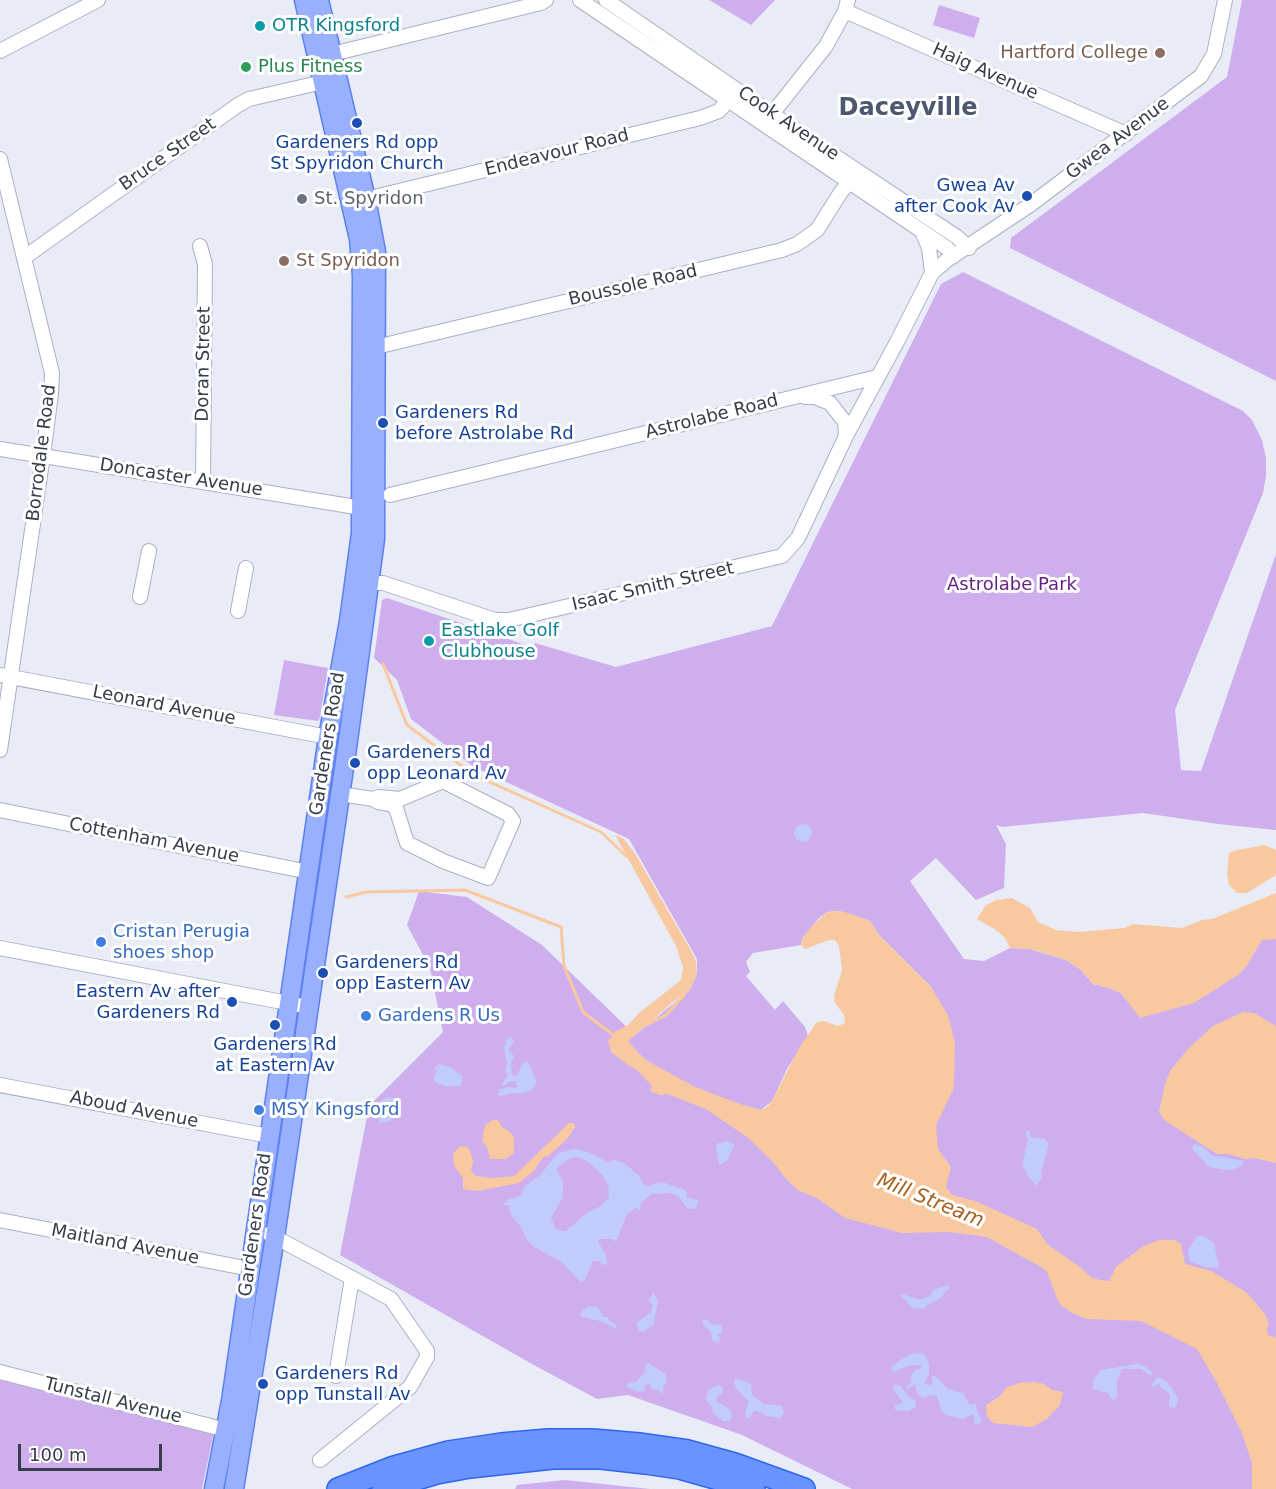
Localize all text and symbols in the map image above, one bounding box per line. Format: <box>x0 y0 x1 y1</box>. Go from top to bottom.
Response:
place label: OTR Kingsford <box>272 15 400 37</box>
marker: OTR Kingsford <box>253 19 267 33</box>
street label: Haig Avenue <box>929 39 1041 105</box>
place label: Hartford College <box>1000 42 1148 64</box>
marker: Hartford College <box>1153 46 1167 60</box>
place label: Plus Fitness <box>258 56 363 78</box>
marker: Plus Fitness <box>239 60 253 74</box>
street label: Cook Avenue <box>733 82 843 166</box>
street label: Gwea Avenue <box>1062 93 1174 185</box>
district label: Daceyville <box>839 95 977 123</box>
street label: Bruce Street <box>116 114 220 196</box>
marker: Gardeners Rd opp St Spyridon Church <box>350 116 364 130</box>
street label: Endeavour Road <box>483 125 631 181</box>
place label: Gardeners Rd opp St Spyridon Church <box>270 132 444 174</box>
place label: Gwea Av after Cook Av <box>894 175 1015 218</box>
place label: St. Spyridon <box>314 188 424 210</box>
marker: Gwea Av after Cook Av <box>1020 189 1034 203</box>
marker: St. Spyridon <box>295 192 309 206</box>
place label: St Spyridon <box>296 250 400 272</box>
marker: St Spyridon <box>277 254 291 268</box>
street label: Boussole Road <box>567 261 699 311</box>
street label: Doran Street <box>192 306 216 422</box>
street label: Borrodale Road <box>23 383 61 523</box>
street label: Astrolabe Road <box>643 390 781 444</box>
place label: Gardeners Rd before Astrolabe Rd <box>395 402 574 444</box>
marker: Gardeners Rd before Astrolabe Rd <box>376 416 390 430</box>
street label: Doncaster Avenue <box>98 454 264 502</box>
street label: Isaac Smith Street <box>570 558 736 616</box>
park label: Astrolabe Park <box>947 574 1077 596</box>
place label: Eastlake Golf Clubhouse <box>441 620 559 662</box>
marker: Eastlake Golf Clubhouse <box>422 634 436 648</box>
street label: Gardeners Road <box>306 671 350 817</box>
street label: Leonard Avenue <box>91 682 237 730</box>
place label: Gardeners Rd opp Leonard Av <box>367 742 507 784</box>
marker: Gardeners Rd opp Leonard Av <box>348 756 362 770</box>
street label: Cottenham Avenue <box>67 814 241 868</box>
place label: Cristan Perugia shoes shop <box>113 921 250 964</box>
marker: Cristan Perugia shoes shop <box>94 935 108 949</box>
place label: Gardeners Rd opp Eastern Av <box>335 952 471 994</box>
marker: Gardeners Rd opp Eastern Av <box>316 966 330 980</box>
place label: Eastern Av after Gardeners Rd <box>76 981 220 1024</box>
marker: Eastern Av after Gardeners Rd <box>225 995 239 1009</box>
place label: Gardens R Us <box>378 1005 500 1027</box>
marker: Gardens R Us <box>359 1009 373 1023</box>
marker: Gardeners Rd at Eastern Av <box>268 1018 282 1032</box>
place label: Gardeners Rd at Eastern Av <box>213 1034 337 1076</box>
street label: Aboud Avenue <box>68 1087 200 1133</box>
place label: MSY Kingsford <box>271 1099 400 1121</box>
marker: MSY Kingsford <box>252 1103 266 1117</box>
street label: Gardeners Road <box>235 1152 277 1298</box>
water label: Mill Stream <box>873 1169 987 1233</box>
street label: Maitland Avenue <box>49 1220 201 1270</box>
place label: Gardeners Rd opp Tunstall Av <box>275 1363 411 1406</box>
street label: Tunstall Avenue <box>42 1373 184 1429</box>
marker: Gardeners Rd opp Tunstall Av <box>256 1377 270 1391</box>
scale bar <box>21 1432 165 1470</box>
text: 100 m <box>29 1444 87 1465</box>

